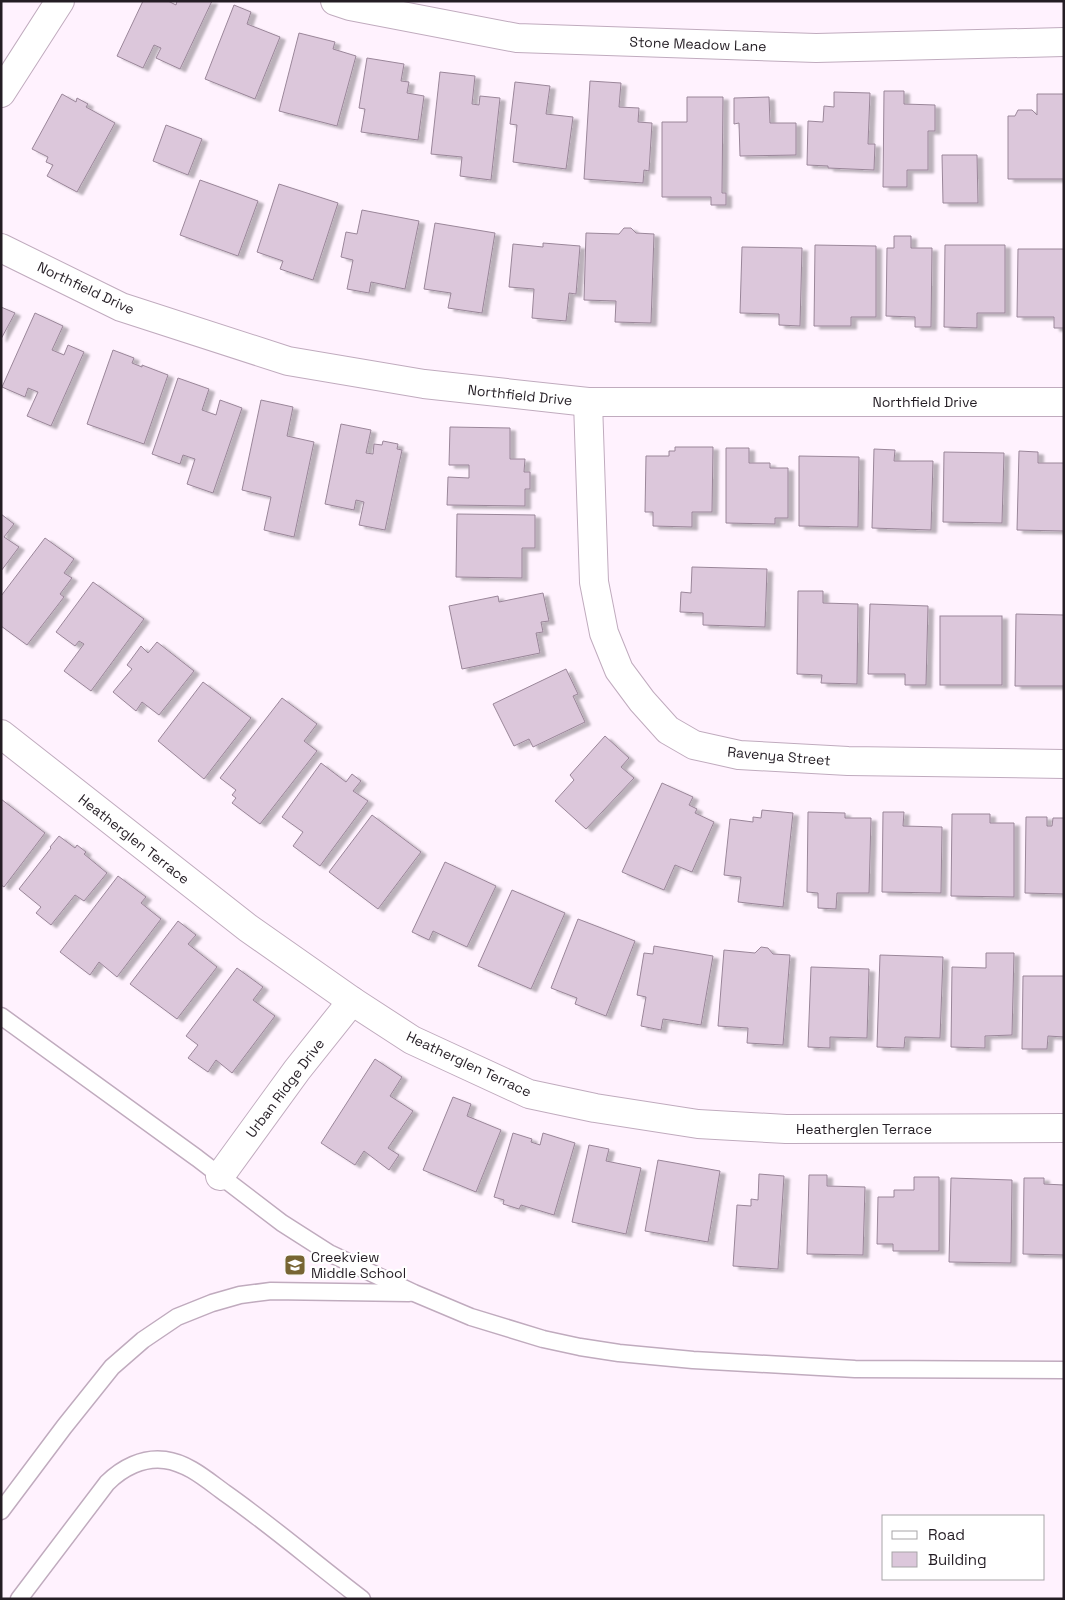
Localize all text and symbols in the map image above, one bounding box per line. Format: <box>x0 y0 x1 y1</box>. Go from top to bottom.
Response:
street label: Stone Meadow Lane <box>629 33 767 55</box>
street label: Northfield Drive <box>35 258 137 318</box>
street label: Northfield Drive <box>467 381 573 409</box>
street label: Northfield Drive <box>872 393 978 411</box>
street label: Ravenya Street <box>727 743 831 769</box>
street label: Heatherglen Terrace <box>75 790 193 888</box>
street label: Heatherglen Terrace <box>404 1027 534 1101</box>
street label: Urban Ridge Drive <box>242 1035 328 1141</box>
street label: Heatherglen Terrace <box>796 1120 932 1138</box>
place label: Creekview Middle School <box>311 1248 406 1282</box>
school or university icon: Creekview Middle School <box>283 1253 307 1277</box>
legend <box>882 1515 1045 1580</box>
text: Road <box>928 1525 965 1544</box>
text: Building <box>928 1550 987 1569</box>

